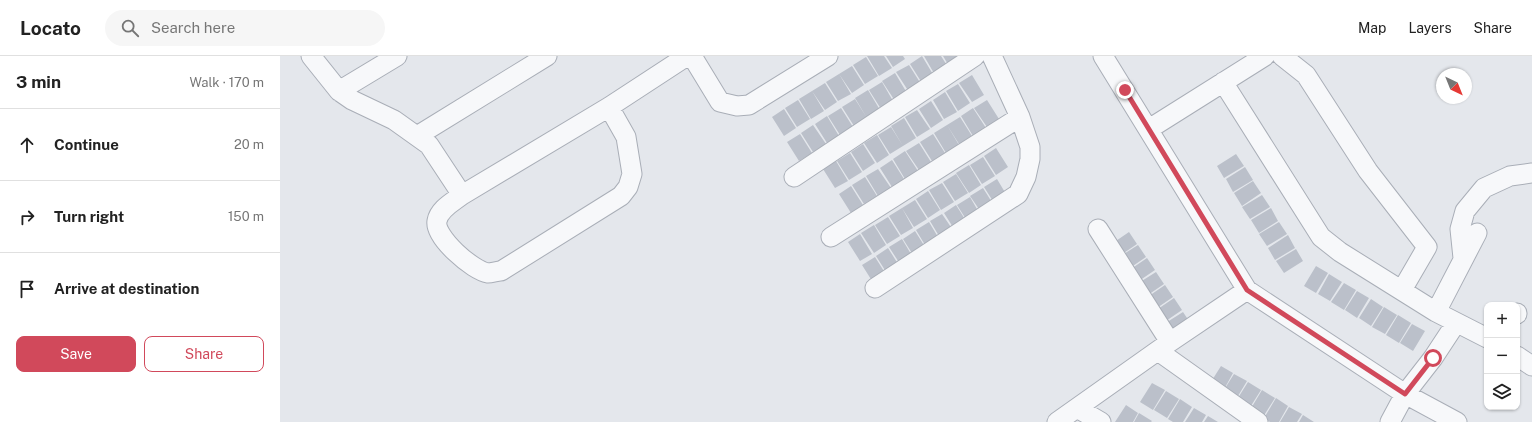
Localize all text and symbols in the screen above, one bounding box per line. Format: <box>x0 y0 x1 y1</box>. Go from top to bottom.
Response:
search box <box>105 10 385 46</box>
text: Locato <box>20 17 81 39</box>
icon: search <box>119 17 141 39</box>
text: Search here <box>151 19 235 36</box>
text: Map <box>1358 20 1386 36</box>
text: Layers <box>1408 20 1452 36</box>
text: Share <box>1474 20 1512 36</box>
north arrow <box>1436 68 1472 104</box>
text: 3 min <box>16 72 61 92</box>
text: Walk · 170 m <box>189 75 264 90</box>
route end <box>1116 81 1134 99</box>
icon: ahead <box>16 134 38 156</box>
text: Continue <box>54 136 119 153</box>
text: 20 m <box>234 137 264 152</box>
icon: right <box>16 206 38 228</box>
text: Turn right <box>54 208 124 225</box>
text: 150 m <box>228 209 264 224</box>
icon: arrive <box>16 278 38 300</box>
text: Arrive at destination <box>54 280 199 297</box>
map controls <box>1484 302 1520 410</box>
button: + <box>1484 302 1520 338</box>
button: Save <box>16 336 136 372</box>
button: Share <box>144 336 264 372</box>
button: − <box>1484 338 1520 374</box>
route start <box>1424 349 1442 367</box>
button: layers <box>1484 374 1520 410</box>

